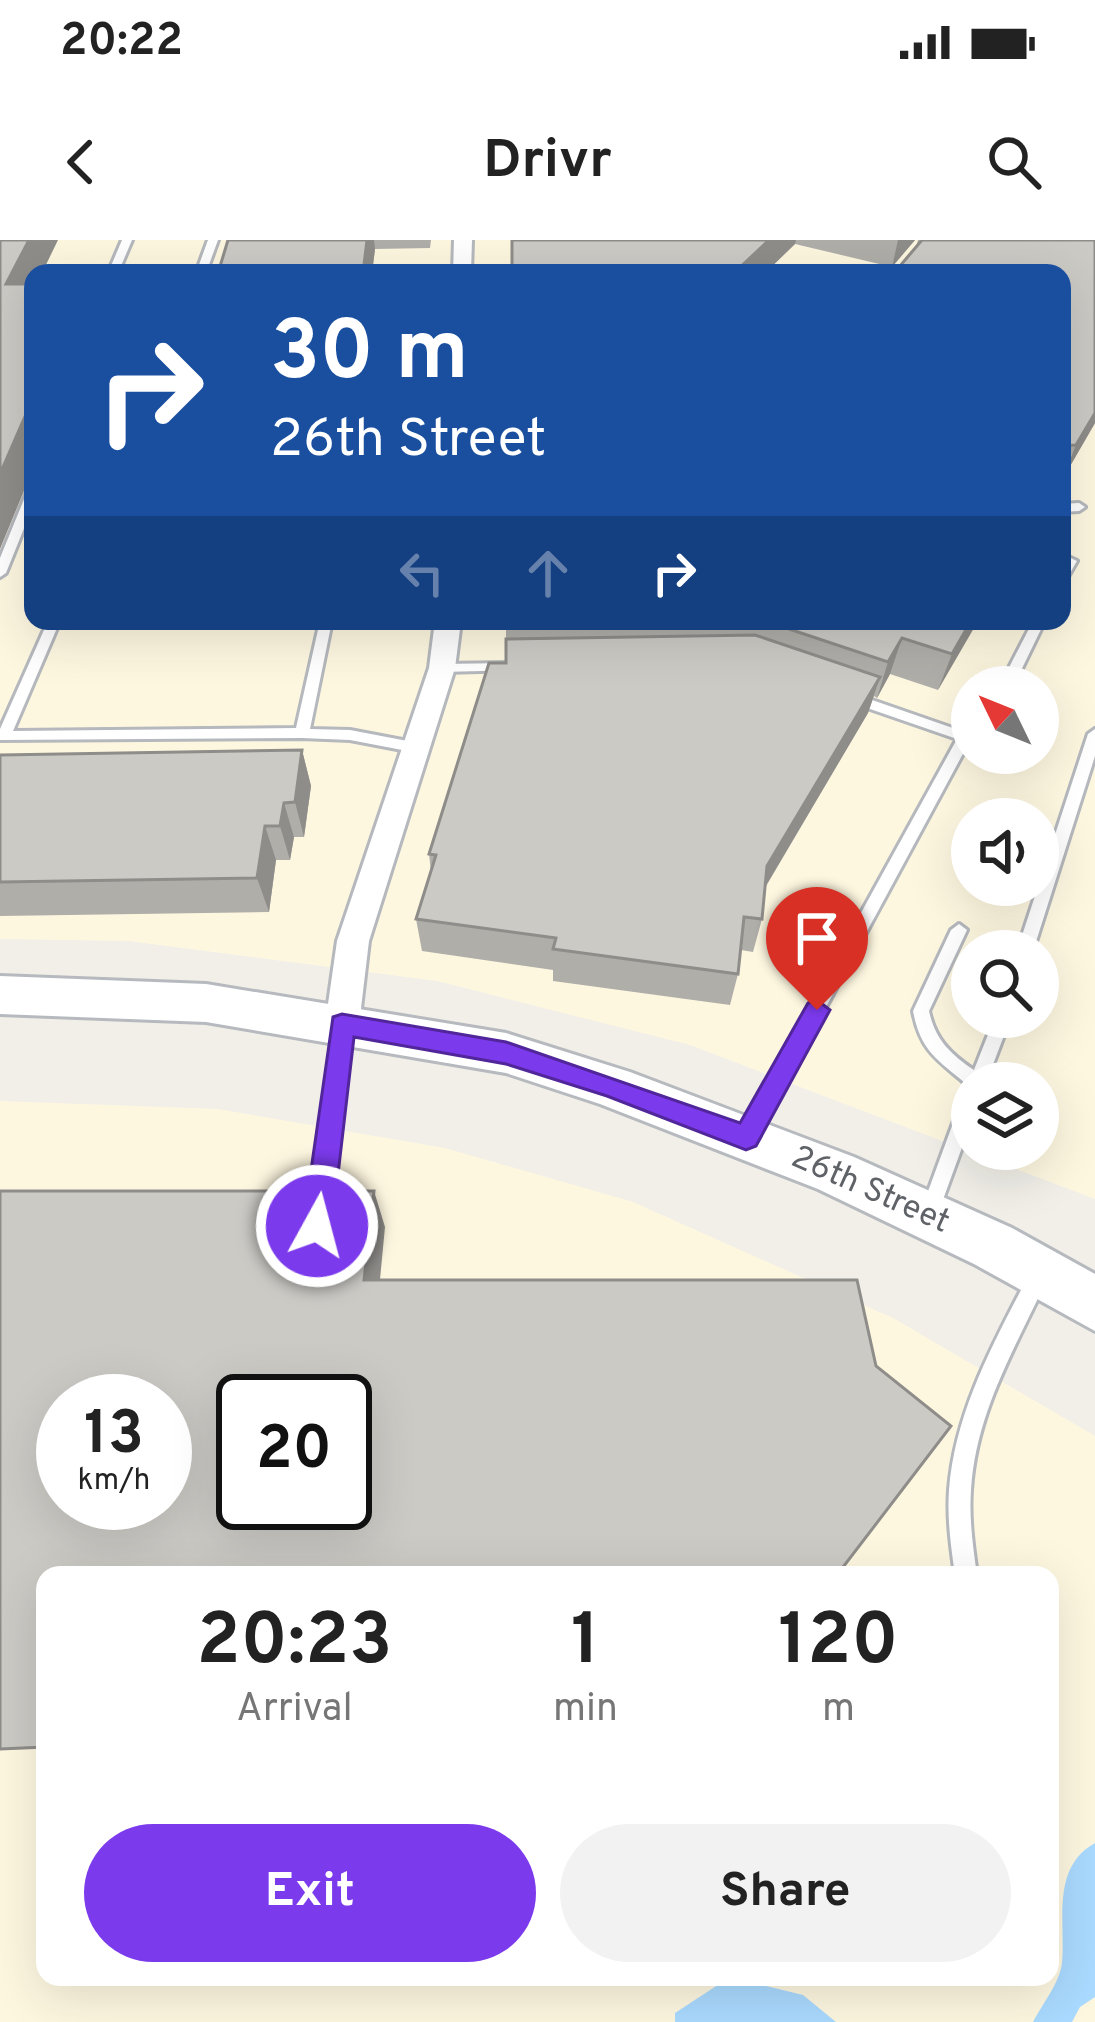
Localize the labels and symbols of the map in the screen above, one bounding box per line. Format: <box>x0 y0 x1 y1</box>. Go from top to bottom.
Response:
north arrow <box>951 666 1059 774</box>
pin <box>766 887 868 1010</box>
street label: 26th Street <box>784 1137 956 1245</box>
position arrow <box>254 1163 380 1289</box>
speed limit sign: 20 <box>216 1374 372 1530</box>

